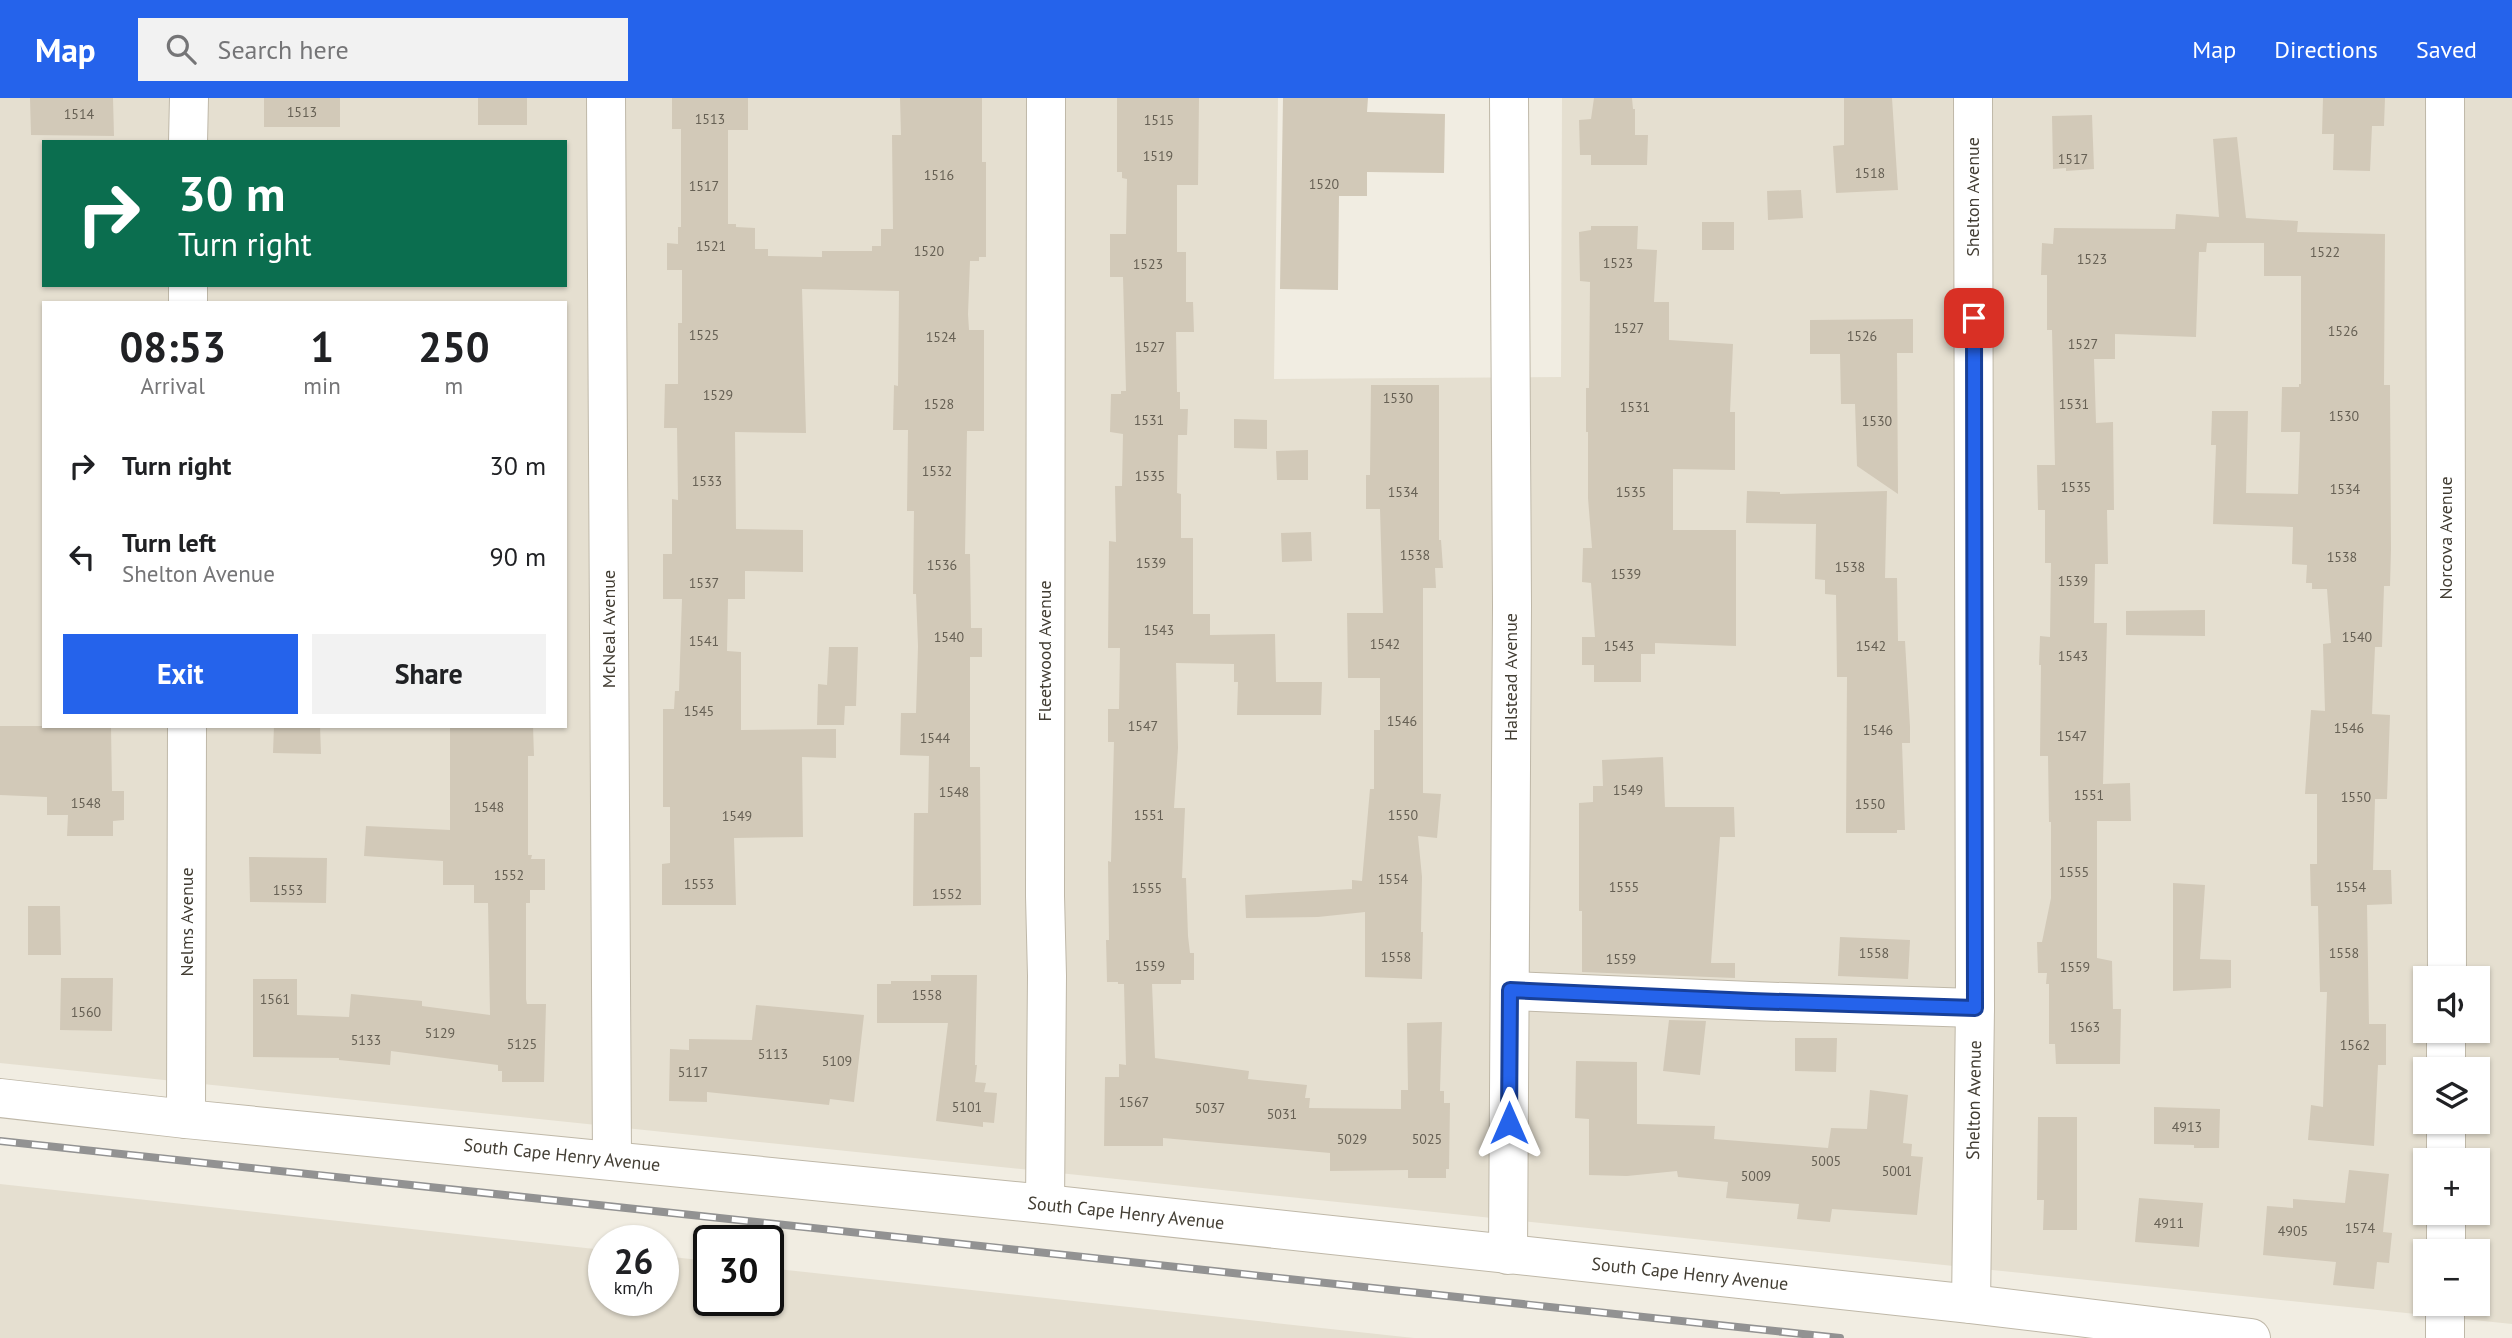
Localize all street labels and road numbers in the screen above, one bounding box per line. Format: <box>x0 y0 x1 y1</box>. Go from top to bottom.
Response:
street label: Shelton Avenue <box>1961 137 1984 257</box>
street label: Norcova Avenue <box>2434 476 2457 600</box>
street label: McNeal Avenue <box>597 570 620 688</box>
street label: Fleetwood Avenue <box>1033 580 1056 722</box>
street label: Halstead Avenue <box>1499 613 1522 741</box>
street label: Nelms Avenue <box>175 867 198 977</box>
street label: Shelton Avenue <box>1961 1040 1986 1160</box>
street label: South Cape Henry Avenue <box>463 1133 662 1176</box>
street label: South Cape Henry Avenue <box>1027 1191 1226 1234</box>
street label: South Cape Henry Avenue <box>1591 1252 1790 1295</box>

